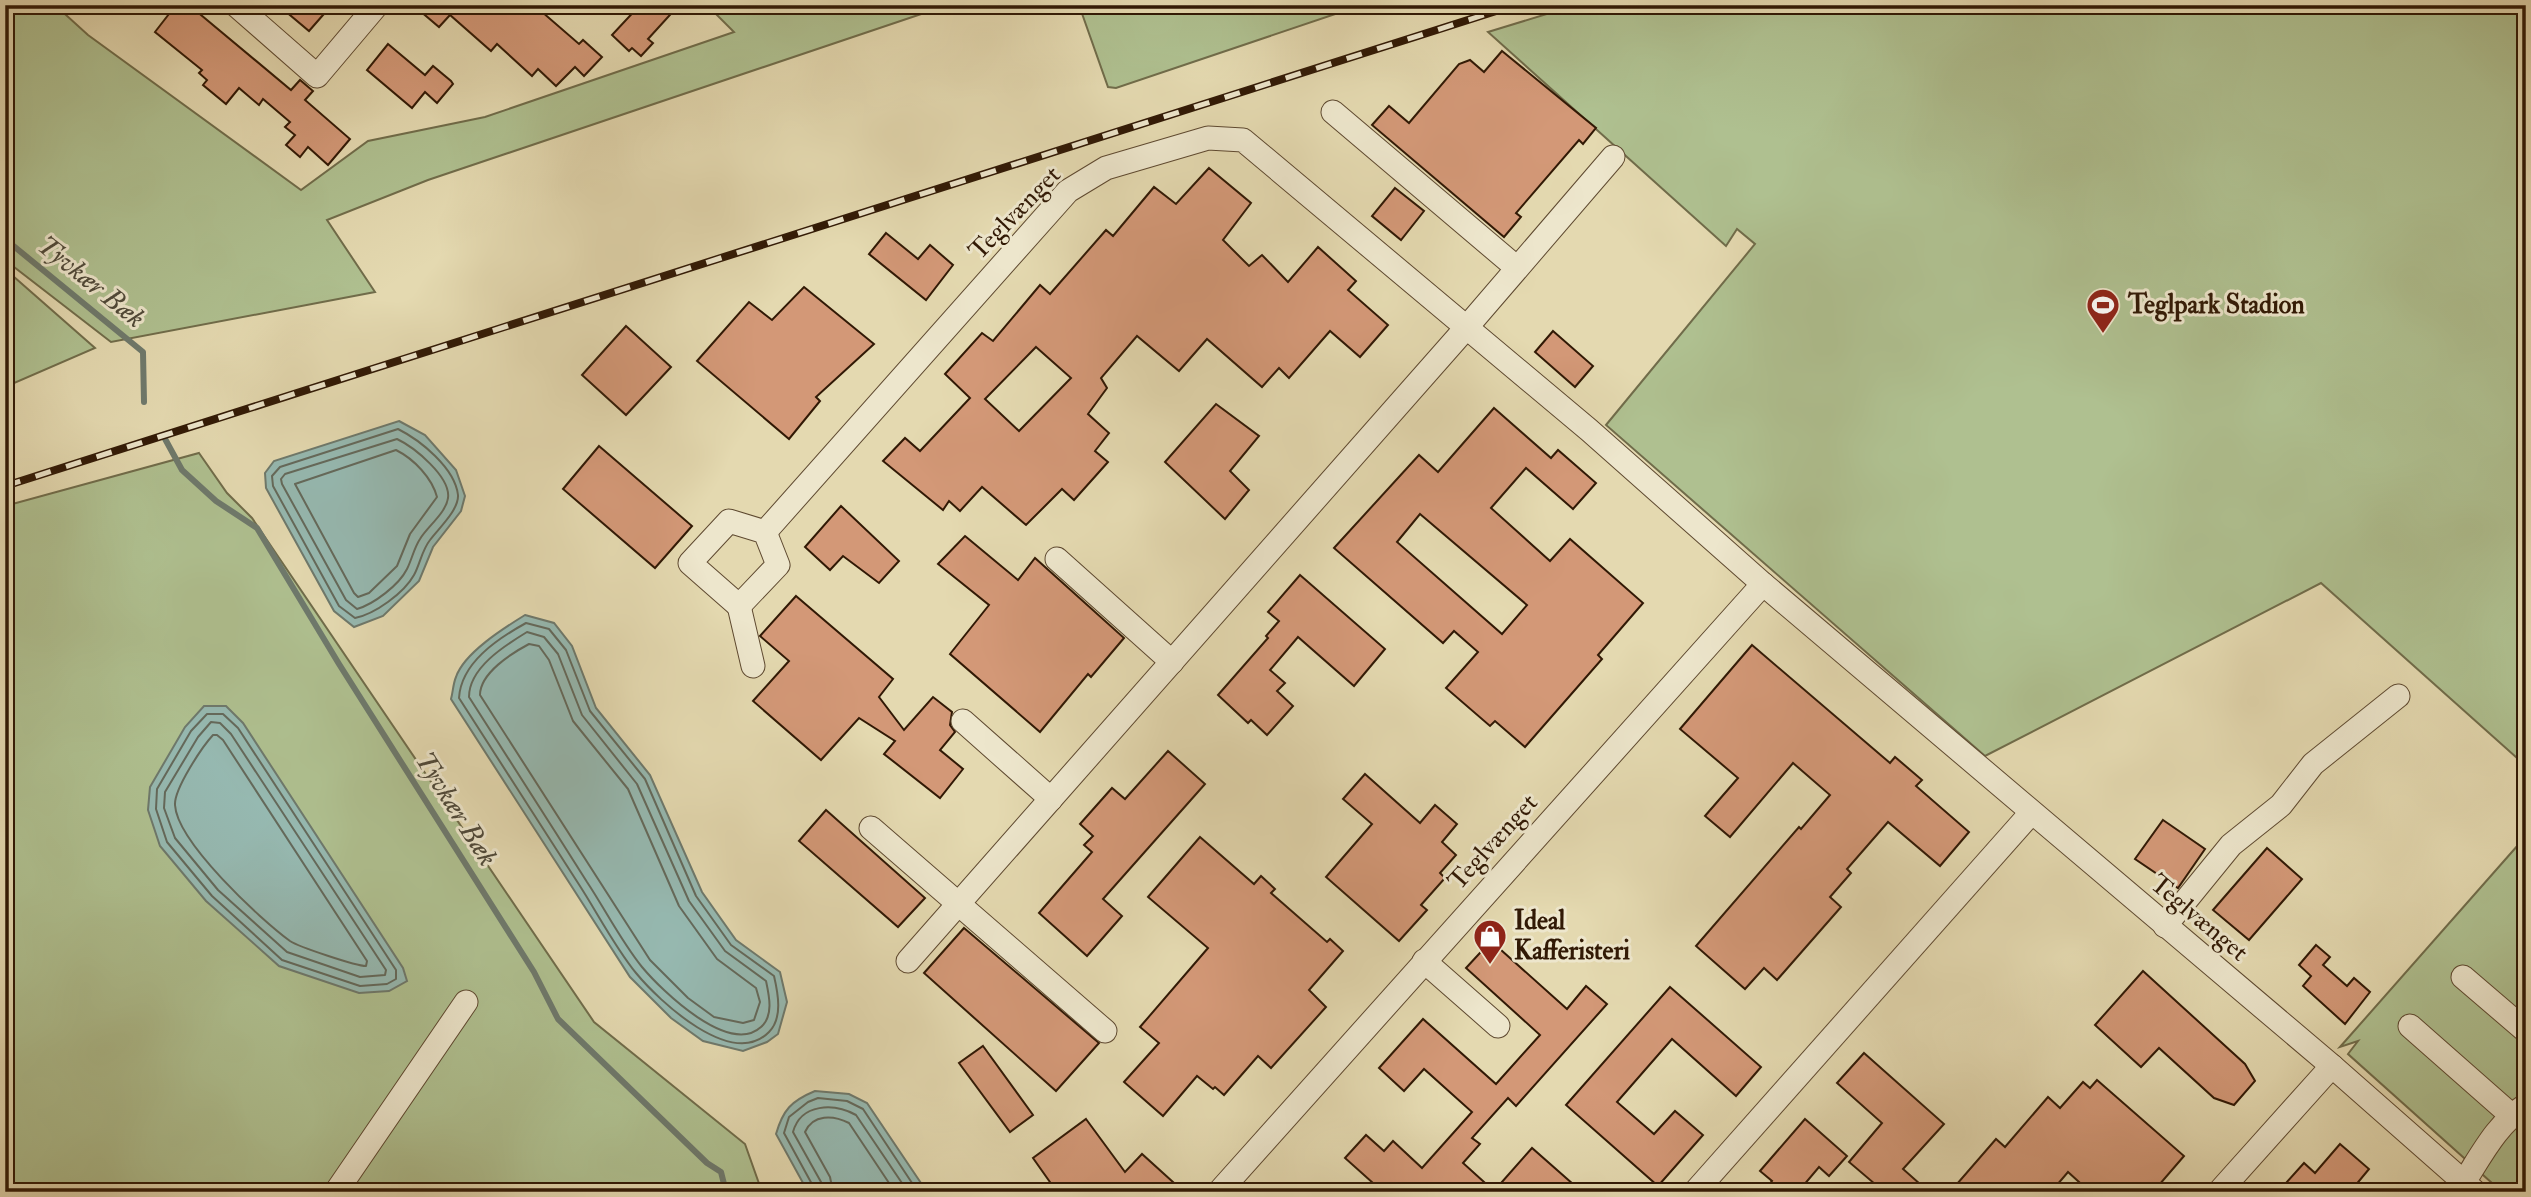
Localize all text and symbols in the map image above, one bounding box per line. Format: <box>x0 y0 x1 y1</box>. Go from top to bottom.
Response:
street label: Teglvænget <box>962 159 1068 267</box>
water label: Tyvkær Bæk <box>30 228 152 336</box>
sports icon: Teglpark Stadion <box>2084 286 2122 335</box>
place label: Teglpark Stadion <box>2127 289 2305 322</box>
water label: Tyvkær Bæk <box>407 745 505 873</box>
street label: Teglvænget <box>1441 787 1545 897</box>
street label: Teglvænget <box>2143 868 2255 968</box>
place label: Ideal Kafferisteri <box>1514 905 1630 967</box>
shop icon: Ideal Kafferisteri <box>1471 917 1509 966</box>

